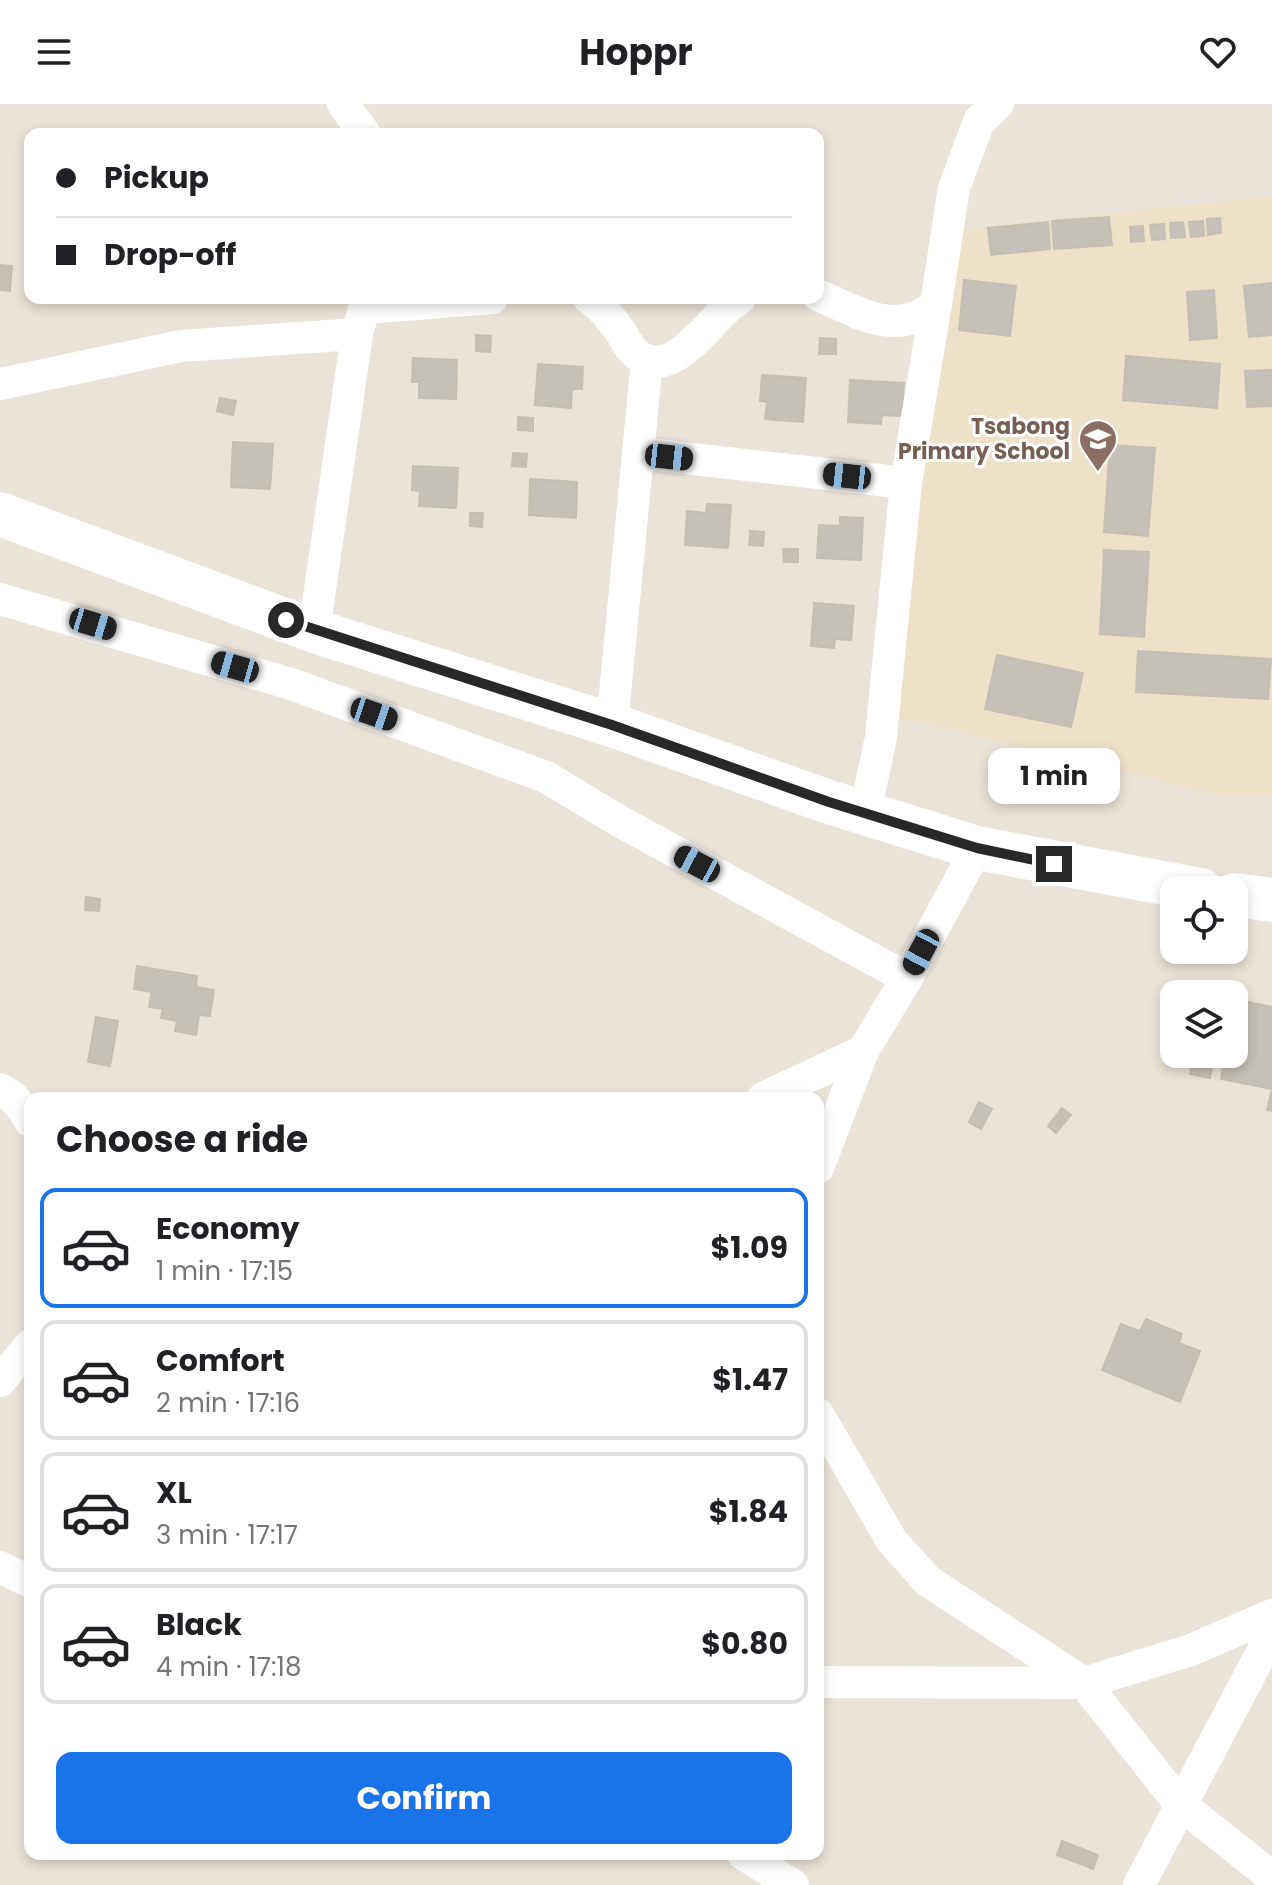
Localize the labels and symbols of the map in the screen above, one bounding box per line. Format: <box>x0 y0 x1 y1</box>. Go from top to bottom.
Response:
place label: Tsabong Primary School <box>898 411 1070 467</box>
school or university icon: Tsabong Primary School <box>1077 418 1119 473</box>
car <box>644 443 694 471</box>
car <box>822 462 872 490</box>
route start <box>268 602 304 638</box>
car <box>67 606 119 642</box>
car <box>209 649 261 685</box>
car <box>347 695 401 733</box>
callout: 1 min <box>988 748 1120 804</box>
car <box>670 842 724 886</box>
route end <box>1036 846 1072 882</box>
car <box>899 925 943 979</box>

